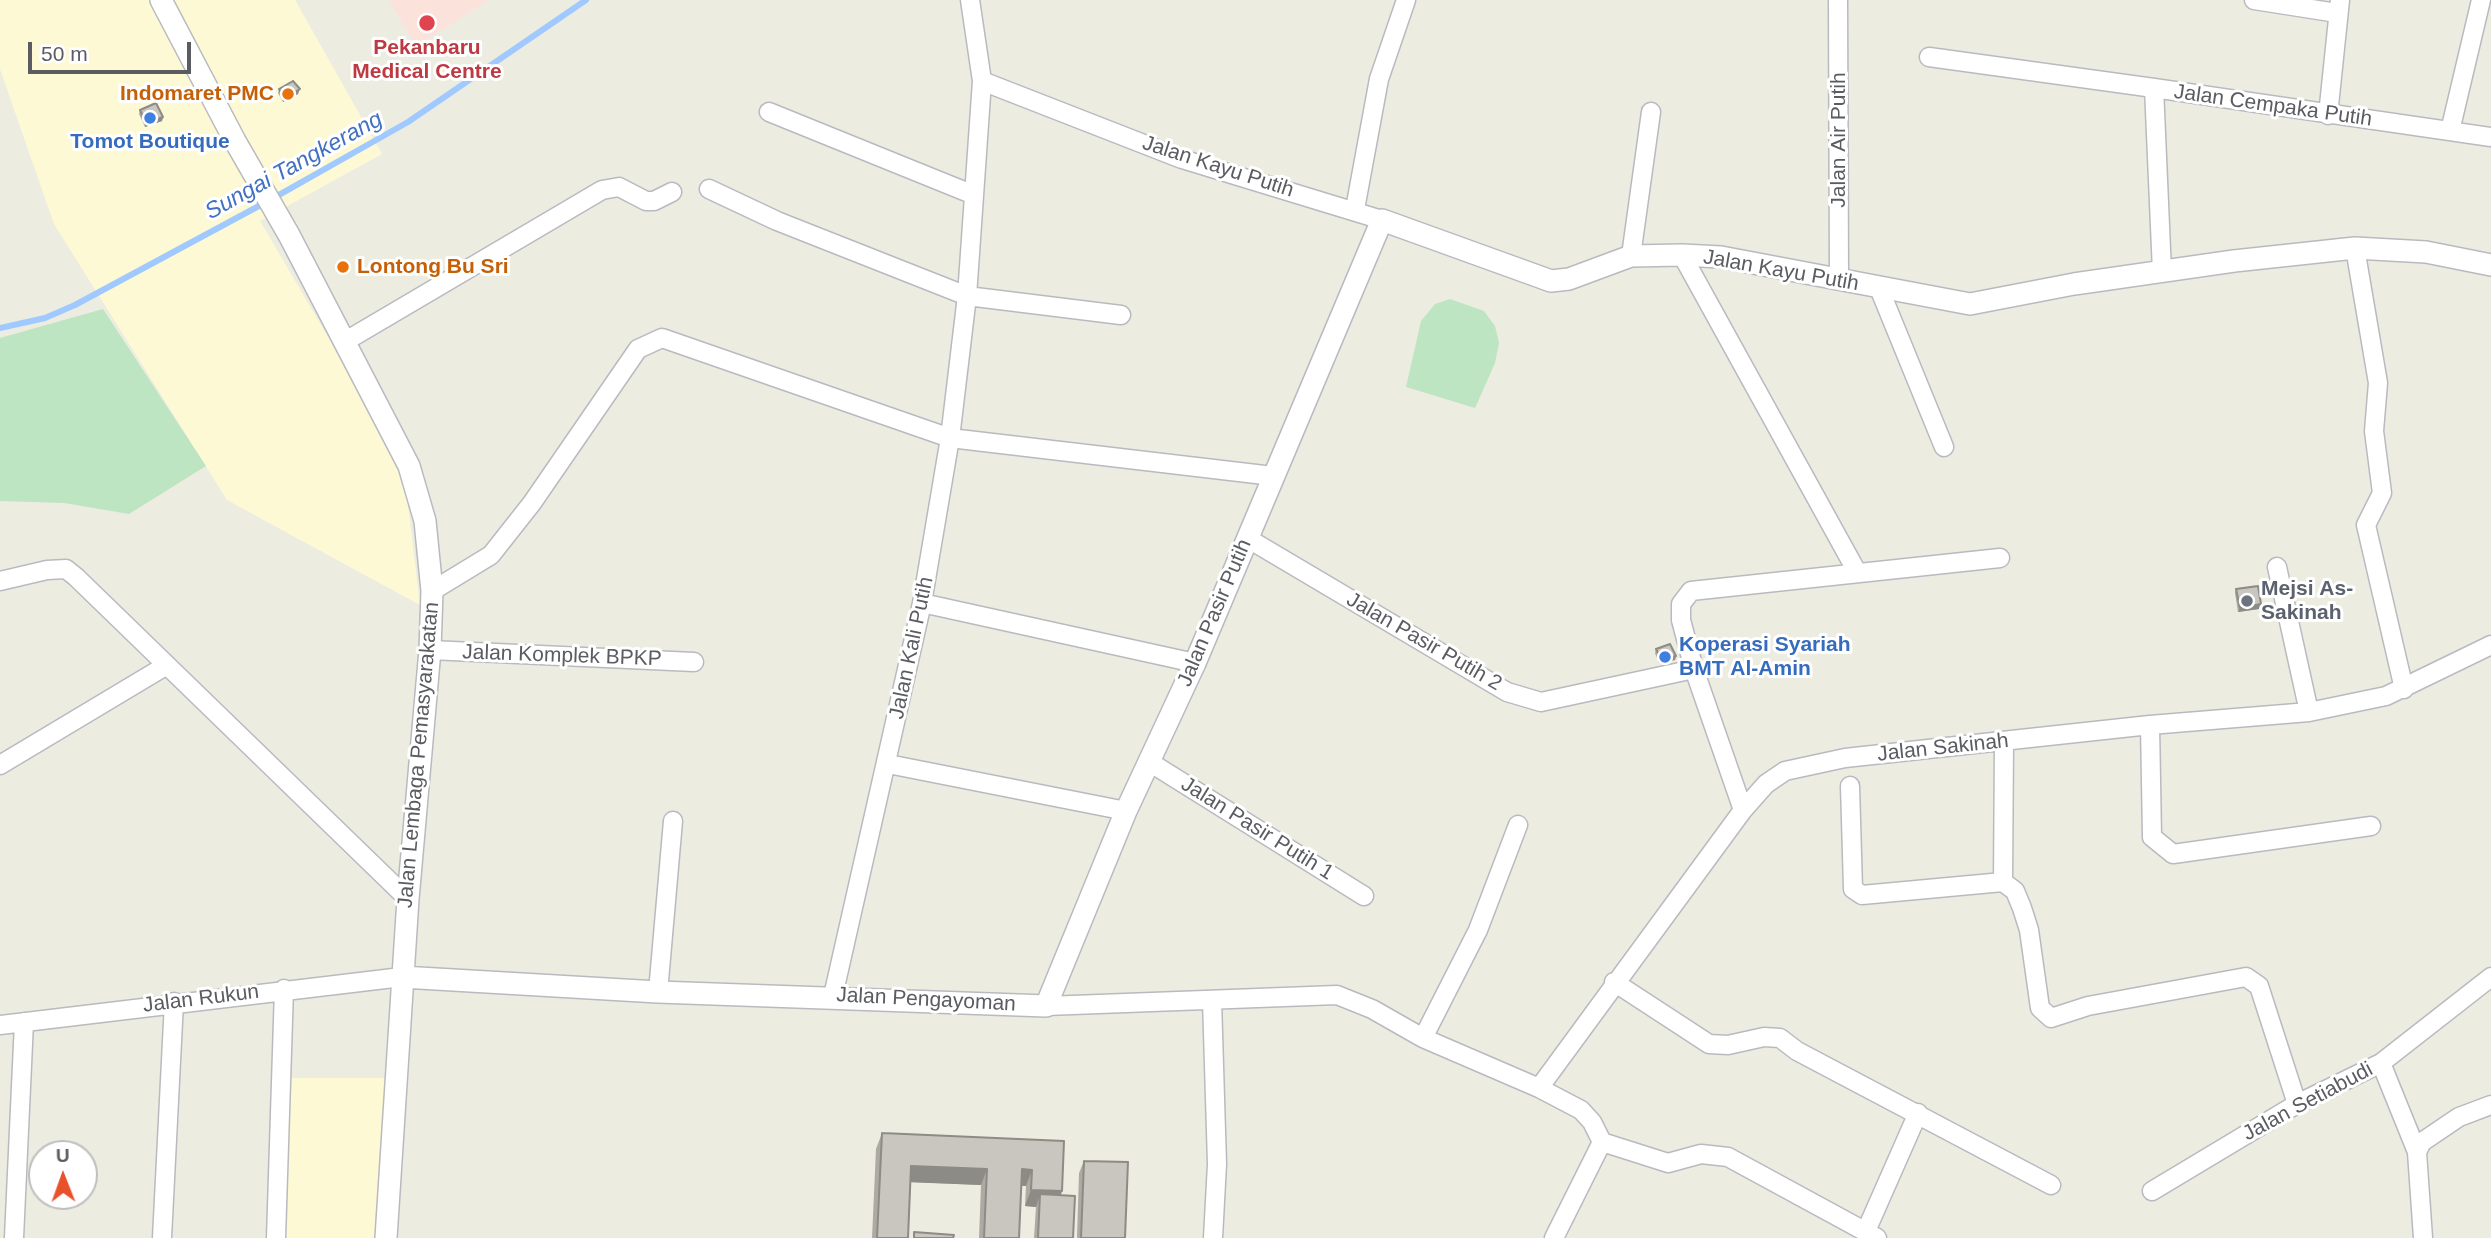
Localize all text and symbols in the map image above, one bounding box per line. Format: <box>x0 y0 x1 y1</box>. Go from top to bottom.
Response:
marker: Pekanbaru Medical Centre <box>417 13 437 33</box>
scale bar <box>32 28 194 72</box>
place label: Pekanbaru Medical Centre <box>352 35 502 85</box>
text: 50 m <box>41 42 88 65</box>
street label: Jalan Air Putih <box>1826 72 1852 208</box>
street label: Jalan Cempaka Putih <box>2172 80 2374 132</box>
place label: Indomaret PMC <box>120 81 274 107</box>
marker: Indomaret PMC <box>280 86 296 102</box>
water label: Sungai Tangkerang <box>200 106 388 226</box>
marker: Tomot Boutique <box>142 110 158 126</box>
place label: Tomot Boutique <box>70 129 230 155</box>
street label: Jalan Kayu Putih <box>1139 131 1297 203</box>
street label: Jalan Kayu Putih <box>1701 245 1861 297</box>
place label: Lontong Bu Sri <box>357 254 509 280</box>
marker: Lontong Bu Sri <box>335 259 351 275</box>
street label: Jalan Pasir Putih <box>1173 536 1257 690</box>
street label: Jalan Kali Putih <box>885 575 939 721</box>
place label: Mejsi As- Sakinah <box>2261 576 2353 626</box>
street label: Jalan Pasir Putih 2 <box>1342 587 1506 697</box>
marker: Mejsi As- Sakinah <box>2239 593 2255 609</box>
street label: Jalan Lembaga Pemasyarakatan <box>393 601 445 909</box>
place label: Koperasi Syariah BMT Al-Amin <box>1679 632 1851 682</box>
street label: Jalan Komplek BPKP <box>462 640 662 672</box>
marker: Koperasi Syariah BMT Al-Amin <box>1657 649 1673 665</box>
street label: Jalan Sakinah <box>1876 729 2010 767</box>
street label: Jalan Pasir Putih 1 <box>1176 772 1338 886</box>
street label: Jalan Rukun <box>142 979 260 1019</box>
street label: Jalan Pengayoman <box>836 983 1016 1017</box>
street label: Jalan Setiabudi <box>2239 1057 2377 1147</box>
north arrow <box>28 1140 98 1210</box>
text: U <box>56 1145 70 1166</box>

